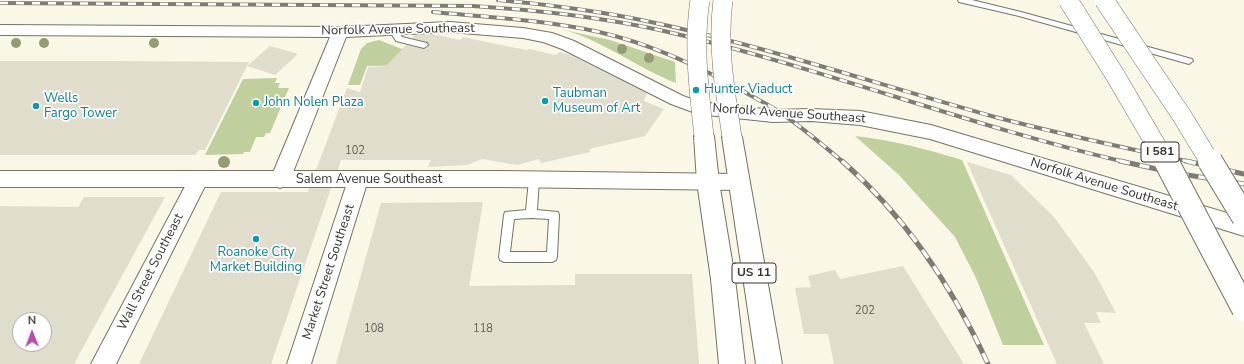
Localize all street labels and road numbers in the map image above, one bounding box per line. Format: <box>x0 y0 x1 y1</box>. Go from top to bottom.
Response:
street label: Norfolk Avenue Southeast <box>321 21 475 39</box>
street label: Norfolk Avenue Southeast <box>712 101 866 127</box>
road number: I 581 <box>1141 142 1179 162</box>
street label: Norfolk Avenue Southeast <box>1028 155 1180 215</box>
street label: Salem Avenue Southeast <box>296 172 442 188</box>
street label: Market Street Southeast <box>300 202 358 342</box>
street label: Wall Street Southeast <box>115 211 187 333</box>
road number: US 11 <box>732 263 776 283</box>

